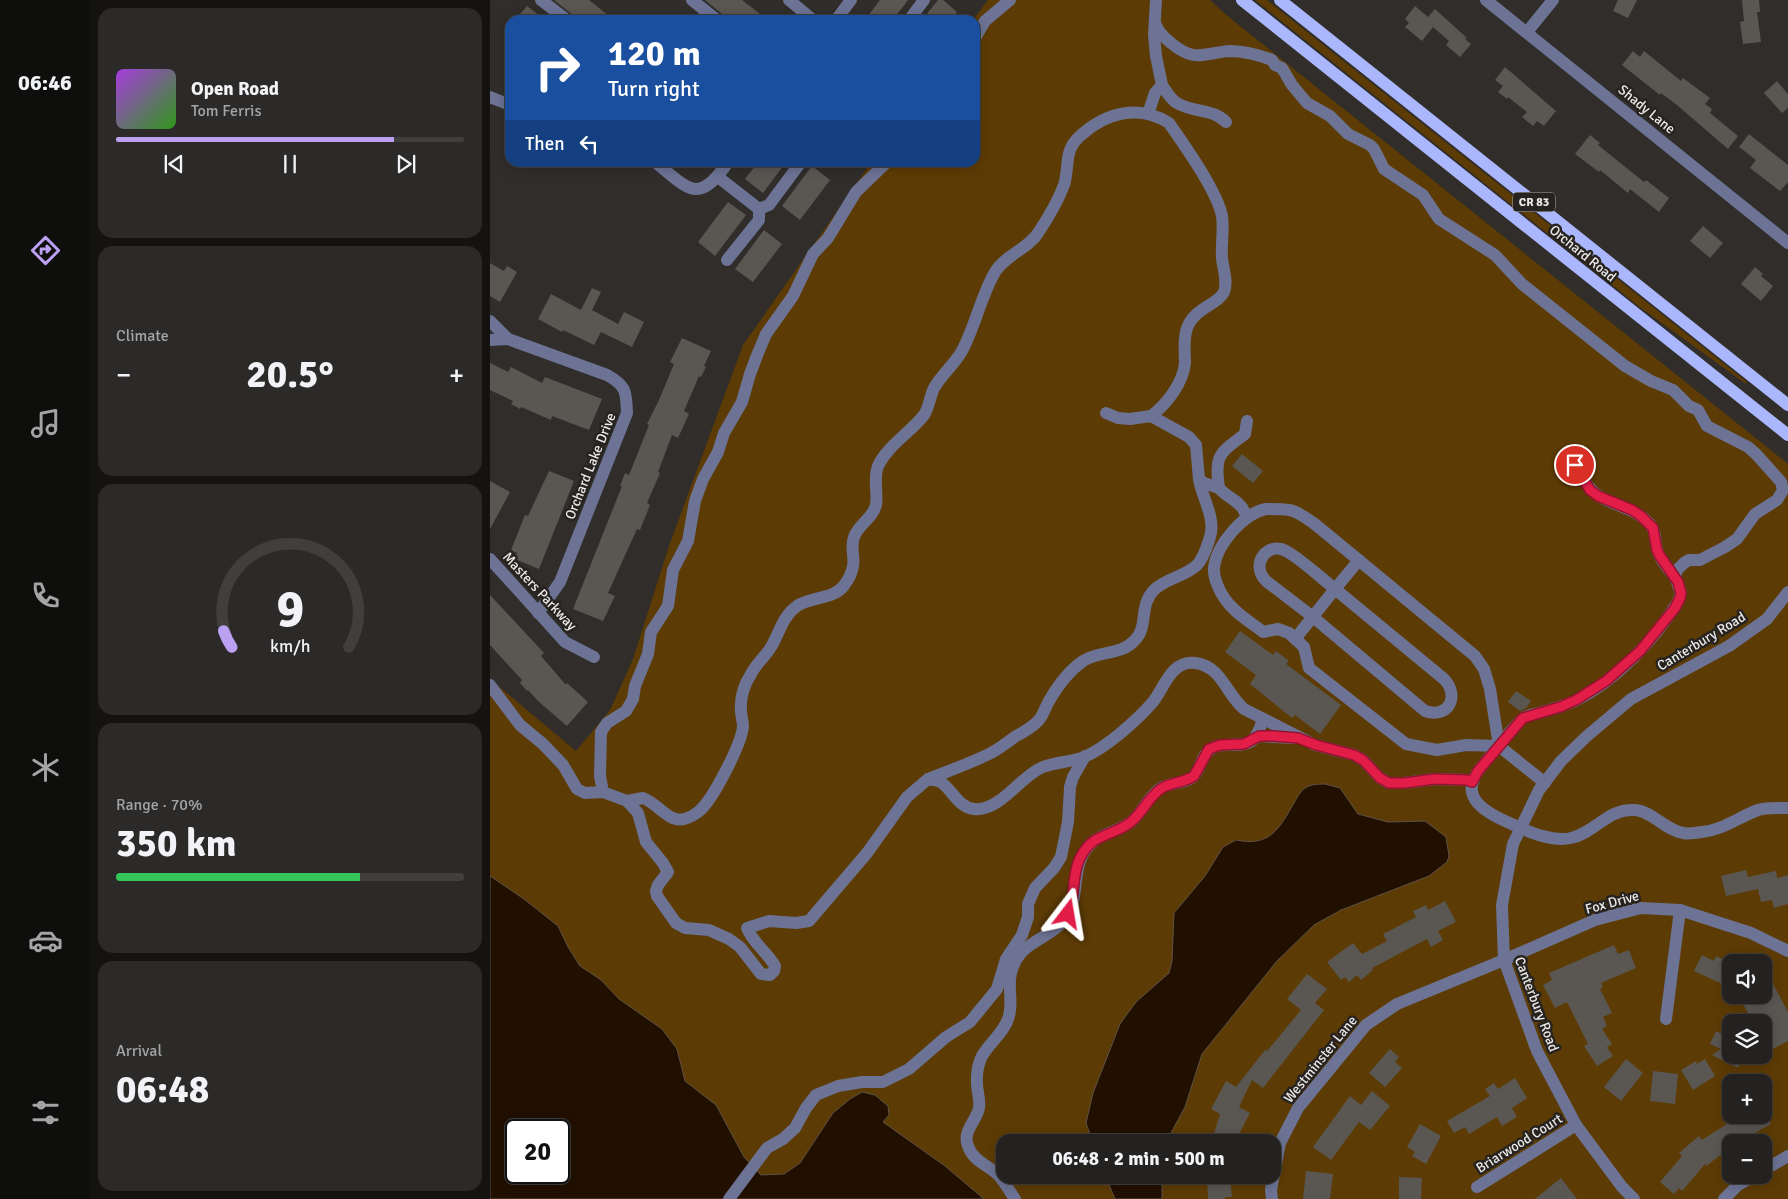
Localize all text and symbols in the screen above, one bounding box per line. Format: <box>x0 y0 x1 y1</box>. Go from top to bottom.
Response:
text: 120 m <box>608 32 701 75</box>
icon: right <box>525 35 590 100</box>
text: 06:46 <box>18 69 72 96</box>
text: Turn right <box>608 75 700 102</box>
text: Open Road <box>191 77 279 101</box>
street label: Shady Lane <box>1615 81 1679 138</box>
text: Tom Ferris <box>191 101 261 121</box>
icon: left <box>575 130 603 158</box>
text: Then <box>525 132 565 156</box>
icon: previous <box>160 150 188 178</box>
icon: pause <box>276 150 304 178</box>
icon: next <box>392 150 420 178</box>
road number: CR 83 <box>1513 192 1555 212</box>
street label: Orchard Road <box>1546 221 1619 285</box>
icon: directions <box>28 233 63 268</box>
text: Climate <box>116 326 169 346</box>
text: 20.5° <box>246 351 334 398</box>
text: − <box>116 358 131 392</box>
text: + <box>449 358 464 392</box>
icon: music <box>28 406 63 441</box>
street label: Orchard Lake Drive <box>561 410 620 522</box>
pin <box>1554 444 1596 486</box>
icon: arrive <box>1561 451 1589 479</box>
street label: Masters Parkway <box>499 549 581 634</box>
text: 9 <box>276 577 304 641</box>
icon: phone <box>28 578 63 613</box>
street label: Canterbury Road <box>1654 608 1749 675</box>
text: km/h <box>270 635 310 657</box>
icon: climate <box>28 750 63 785</box>
text: Range · 70% <box>116 795 202 815</box>
text: 350 km <box>116 820 237 867</box>
position arrow <box>1041 887 1093 939</box>
street label: Fox Drive <box>1583 887 1641 918</box>
icon: car <box>28 923 63 958</box>
street label: Canterbury Road <box>1511 954 1562 1054</box>
map controls <box>1722 954 1772 1184</box>
button: sound <box>1722 954 1772 1004</box>
street label: Westminster Lane <box>1280 1012 1361 1106</box>
button: layers <box>1722 1014 1772 1064</box>
text: Arrival <box>116 1041 162 1061</box>
text: 06:48 <box>116 1066 209 1113</box>
button: + <box>1722 1074 1772 1124</box>
icon: filters <box>28 1095 63 1130</box>
street label: Briarwood Court <box>1473 1110 1566 1177</box>
speed limit sign: 20 <box>505 1119 570 1184</box>
button: − <box>1722 1134 1772 1184</box>
text: 06:48 · 2 min · 500 m <box>1052 1147 1225 1171</box>

